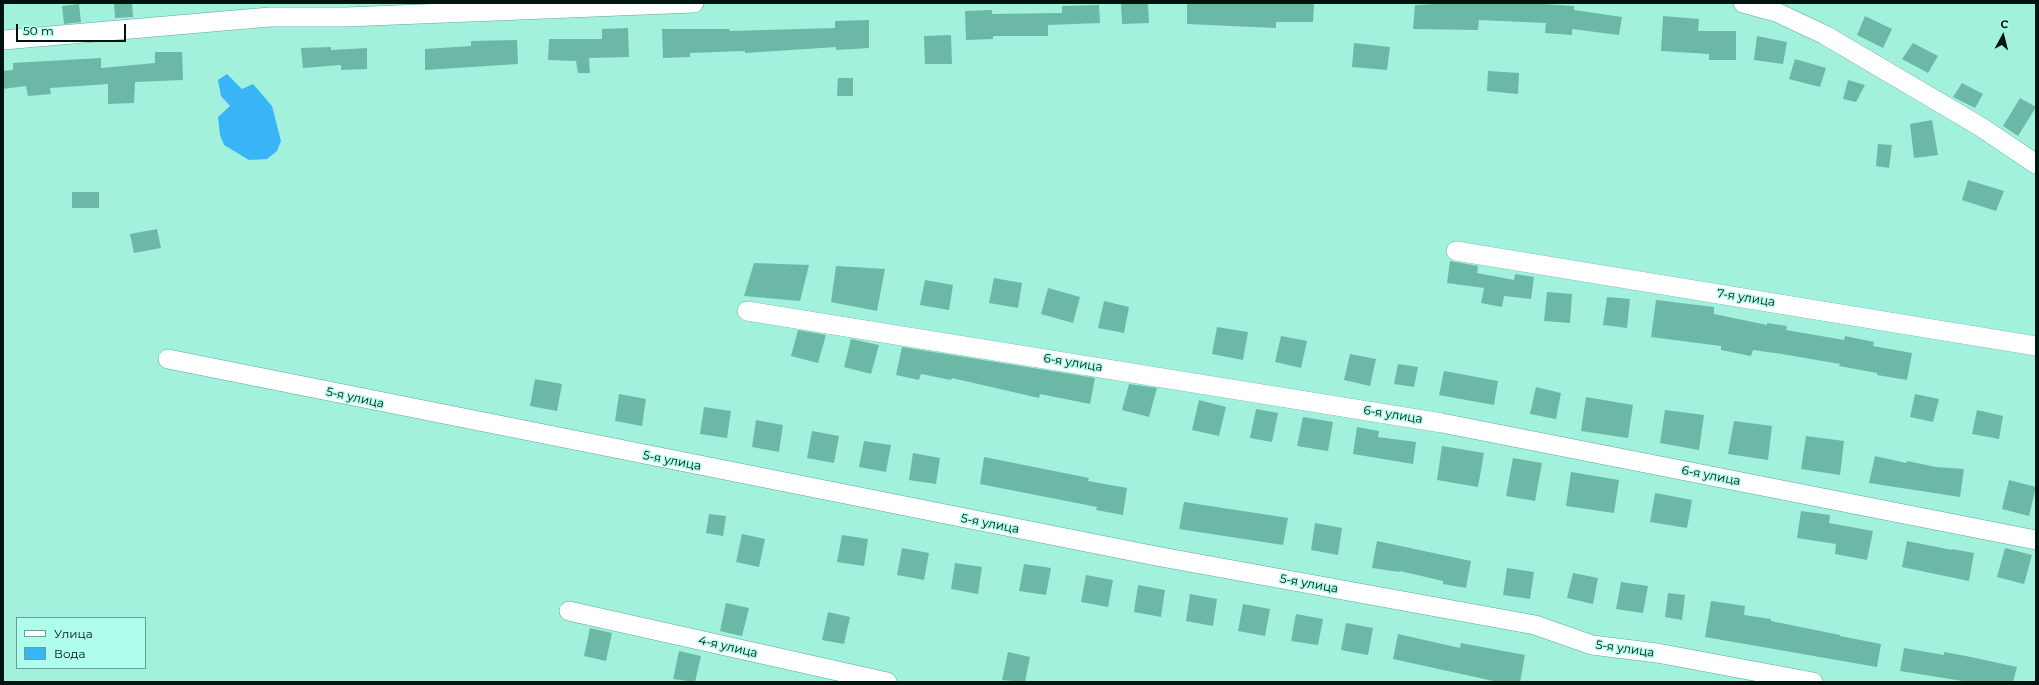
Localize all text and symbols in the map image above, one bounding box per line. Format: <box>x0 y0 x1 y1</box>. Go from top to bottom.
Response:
scale bar <box>18 16 128 42</box>
north arrow <box>1983 16 2023 56</box>
text: С <box>2000 17 2009 32</box>
text: 50 m <box>23 23 54 38</box>
street label: 7-я улица <box>1716 286 1776 310</box>
street label: 6-я улица <box>1042 351 1104 375</box>
street label: 5-я улица <box>325 385 385 411</box>
street label: 6-я улица <box>1362 403 1424 427</box>
street label: 5-я улица <box>642 448 702 474</box>
street label: 6-я улица <box>1680 463 1742 489</box>
street label: 5-я улица <box>960 511 1020 537</box>
street label: 5-я улица <box>1279 572 1339 596</box>
legend <box>16 617 146 669</box>
text: Улица <box>54 626 93 641</box>
street label: 4-я улица <box>697 633 759 661</box>
street label: 5-я улица <box>1595 638 1655 660</box>
text: Вода <box>54 646 85 661</box>

